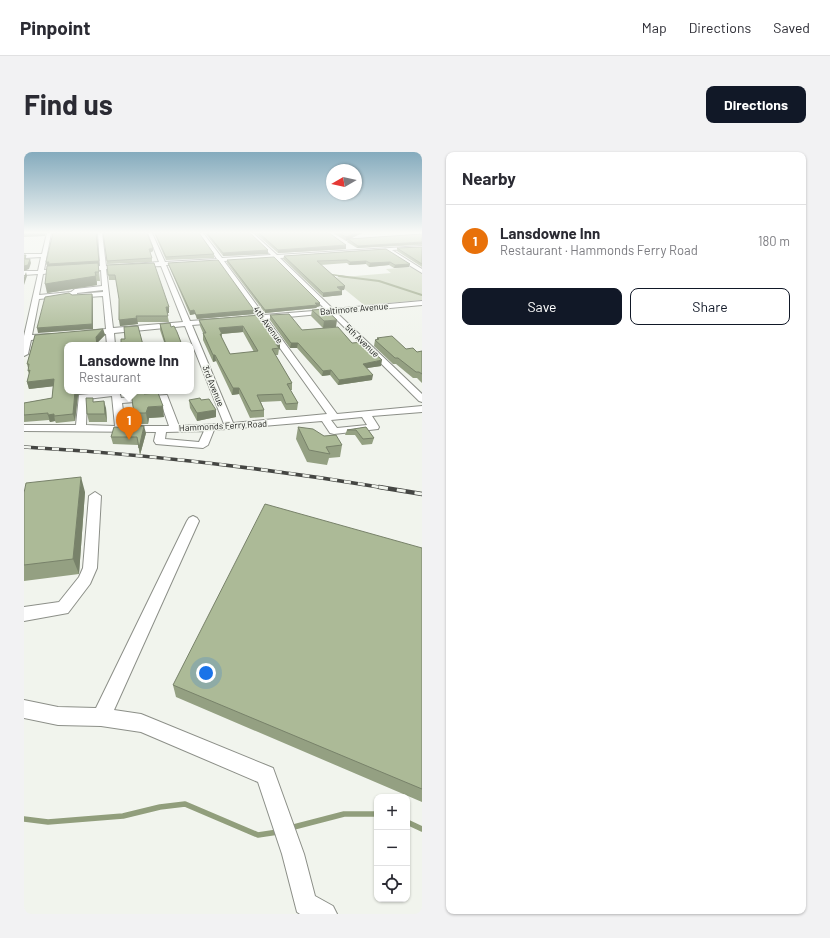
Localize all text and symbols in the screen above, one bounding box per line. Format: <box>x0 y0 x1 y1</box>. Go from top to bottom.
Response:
text: Pinpoint <box>20 16 90 39</box>
text: Map <box>642 19 667 36</box>
text: Directions <box>689 19 751 36</box>
text: Saved <box>773 19 810 36</box>
button: Directions <box>706 86 806 123</box>
text: Find us <box>24 87 113 121</box>
north arrow <box>326 164 362 200</box>
text: Nearby <box>462 168 516 188</box>
text: Lansdowne Inn <box>500 224 600 242</box>
text: 1 <box>473 233 477 249</box>
text: 180 m <box>758 233 790 249</box>
text: Restaurant · Hammonds Ferry Road <box>500 242 698 258</box>
button: Save <box>462 288 622 325</box>
button: Share <box>630 288 790 325</box>
street label: Baltimore Avenue <box>319 300 389 317</box>
street label: 4th Avenue <box>251 304 286 346</box>
street label: 5th Avenue <box>343 322 382 360</box>
popup <box>64 342 194 394</box>
text: Lansdowne Inn <box>79 351 179 369</box>
street label: 3rd Avenue <box>200 364 227 408</box>
text: Restaurant <box>79 369 141 385</box>
pin: 1 <box>116 407 142 440</box>
street label: Hammonds Ferry Road <box>179 418 267 433</box>
your location <box>196 663 216 683</box>
map controls <box>374 794 410 902</box>
button: + <box>374 794 410 830</box>
button: − <box>374 830 410 866</box>
button: locate <box>374 866 410 902</box>

